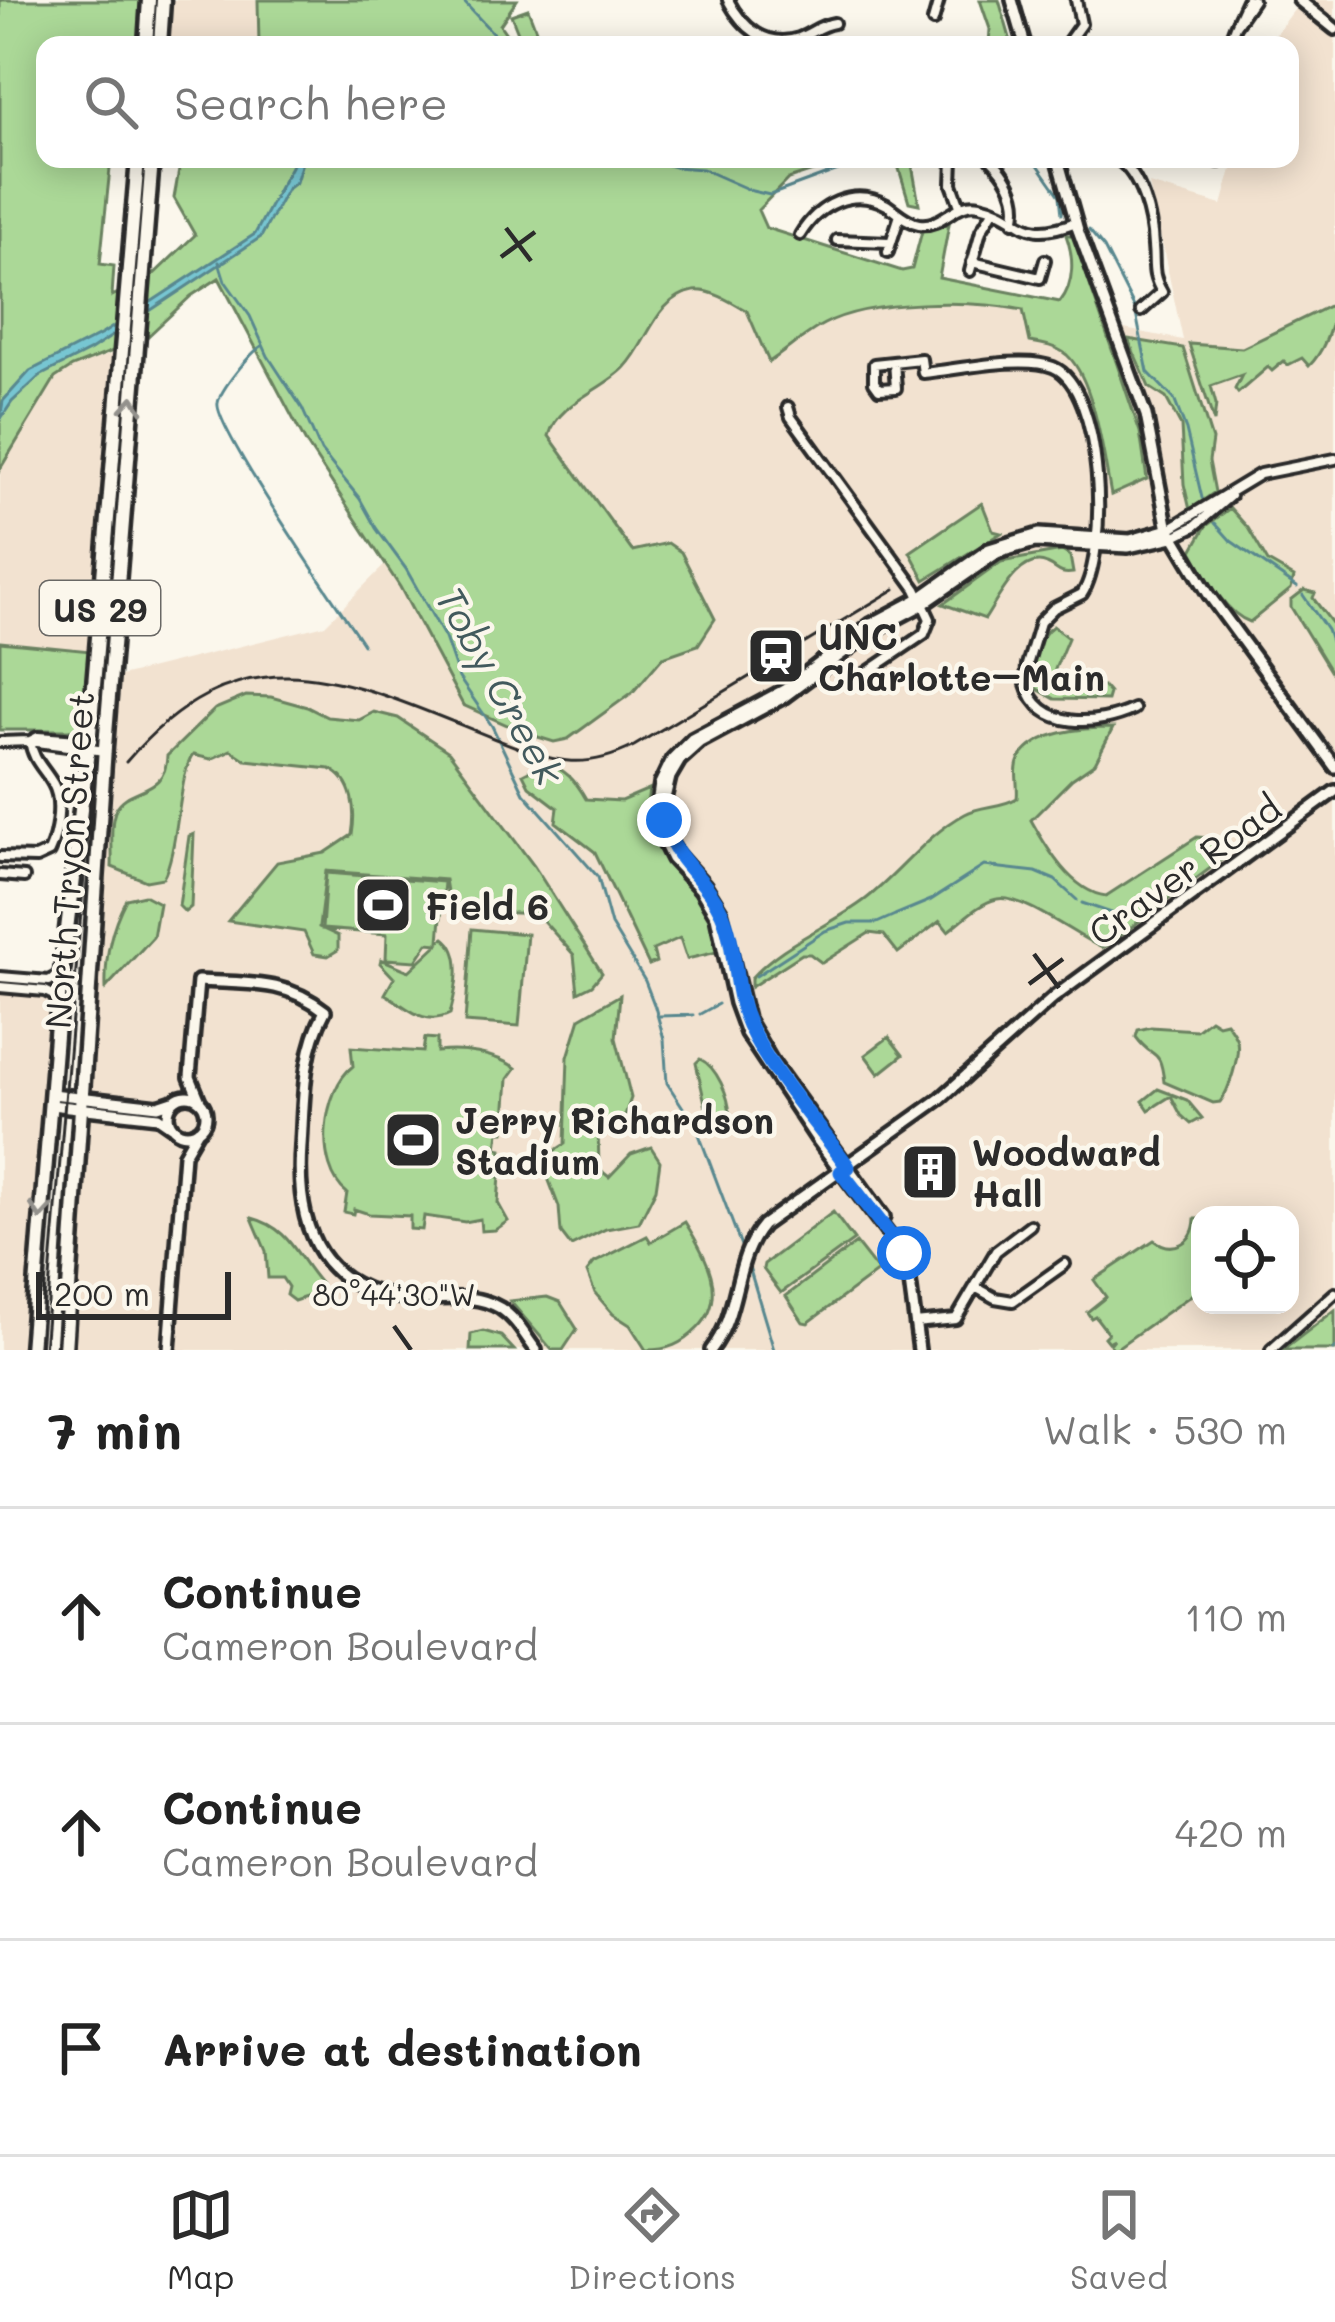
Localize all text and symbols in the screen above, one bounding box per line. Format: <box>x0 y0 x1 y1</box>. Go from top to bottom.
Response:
search box <box>36 36 1299 168</box>
icon: search <box>78 69 144 135</box>
text: Search here <box>174 73 448 131</box>
one-way arrow <box>119 395 145 414</box>
water label: Toby Creek <box>426 577 577 794</box>
road number: US 29 <box>40 581 160 635</box>
place label: UNC Charlotte–Main <box>818 612 1105 700</box>
station icon: UNC Charlotte–Main <box>745 625 807 687</box>
street label: North Tryon Street <box>33 690 104 1030</box>
street label: Craver Road <box>1078 783 1290 955</box>
route end <box>637 793 691 847</box>
sports icon: Field 6 <box>352 874 414 936</box>
place label: Field 6 <box>425 882 549 929</box>
place label: Jerry Richardson Stadium <box>455 1096 774 1184</box>
sports icon: Jerry Richardson Stadium <box>382 1109 444 1171</box>
place label: Woodward Hall <box>972 1128 1161 1216</box>
building icon: Woodward Hall <box>899 1141 961 1203</box>
one-way arrow <box>28 1202 54 1221</box>
map controls <box>1191 1206 1299 1314</box>
button: locate <box>1191 1206 1299 1314</box>
route start <box>877 1226 931 1280</box>
scale bar <box>36 1266 231 1319</box>
text: 200 m <box>54 1271 150 1314</box>
text: 80°44'30"W <box>312 1274 476 1314</box>
text: 7 min <box>48 1395 182 1462</box>
text: Walk · 530 m <box>1043 1403 1287 1454</box>
text: Continue <box>162 1561 362 1619</box>
icon: ahead <box>48 1583 114 1649</box>
text: 110 m <box>1185 1590 1287 1641</box>
text: Cameron Boulevard <box>162 1619 538 1670</box>
text: Continue <box>162 1777 362 1835</box>
icon: ahead <box>48 1799 114 1865</box>
text: 420 m <box>1175 1806 1287 1857</box>
text: Cameron Boulevard <box>162 1835 538 1886</box>
icon: arrive <box>48 2015 114 2081</box>
text: Arrive at destination <box>162 2019 642 2077</box>
tab: Map <box>167 2182 234 2297</box>
tab: Directions <box>568 2182 736 2297</box>
tab: Saved <box>1070 2182 1168 2297</box>

